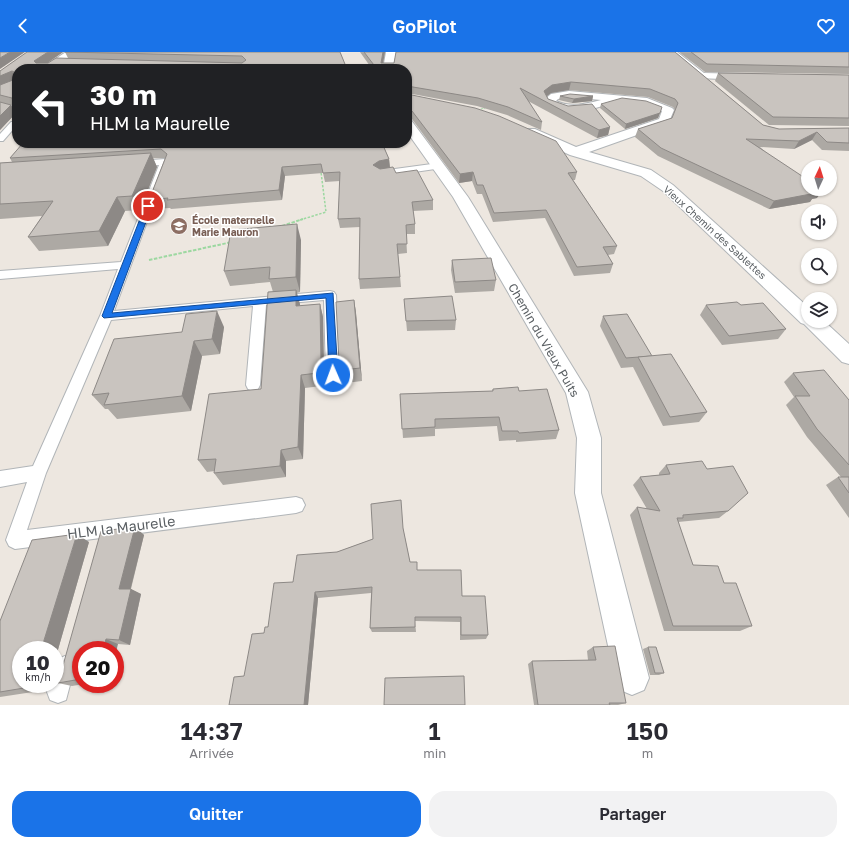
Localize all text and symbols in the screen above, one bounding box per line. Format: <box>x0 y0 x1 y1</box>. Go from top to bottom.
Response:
icon: back <box>12 15 34 37</box>
text: GoPilot <box>392 15 457 37</box>
icon: heart <box>815 15 837 37</box>
text: 30 m <box>90 78 157 111</box>
icon: left <box>24 80 76 132</box>
text: HLM la Maurelle <box>90 112 230 134</box>
north arrow <box>801 160 837 196</box>
map controls <box>801 160 837 328</box>
street label: Vieux Chemin des Sablettes <box>661 183 769 281</box>
pin <box>131 189 165 223</box>
icon: arrive <box>137 195 159 217</box>
button: sound <box>801 204 837 240</box>
place label: École maternelle Marie Mauron <box>192 214 275 238</box>
school or university icon: École maternelle Marie Mauron <box>169 216 189 236</box>
button: search <box>801 248 837 284</box>
street label: Chemin du Vieux Puits <box>505 280 583 400</box>
button: layers <box>801 292 837 328</box>
position arrow <box>312 354 354 396</box>
street label: HLM la Maurelle <box>66 512 176 542</box>
speed limit sign: 20 <box>72 641 124 693</box>
text: 10 <box>26 650 50 674</box>
text: km/h <box>25 671 51 683</box>
text: 14:37 <box>181 716 243 745</box>
text: 1 <box>429 716 441 745</box>
text: 150 <box>627 716 668 745</box>
text: Arrivée <box>189 745 234 761</box>
text: min <box>423 745 446 761</box>
text: m <box>642 745 653 761</box>
button: Quitter <box>12 791 421 837</box>
button: Partager <box>429 791 837 837</box>

